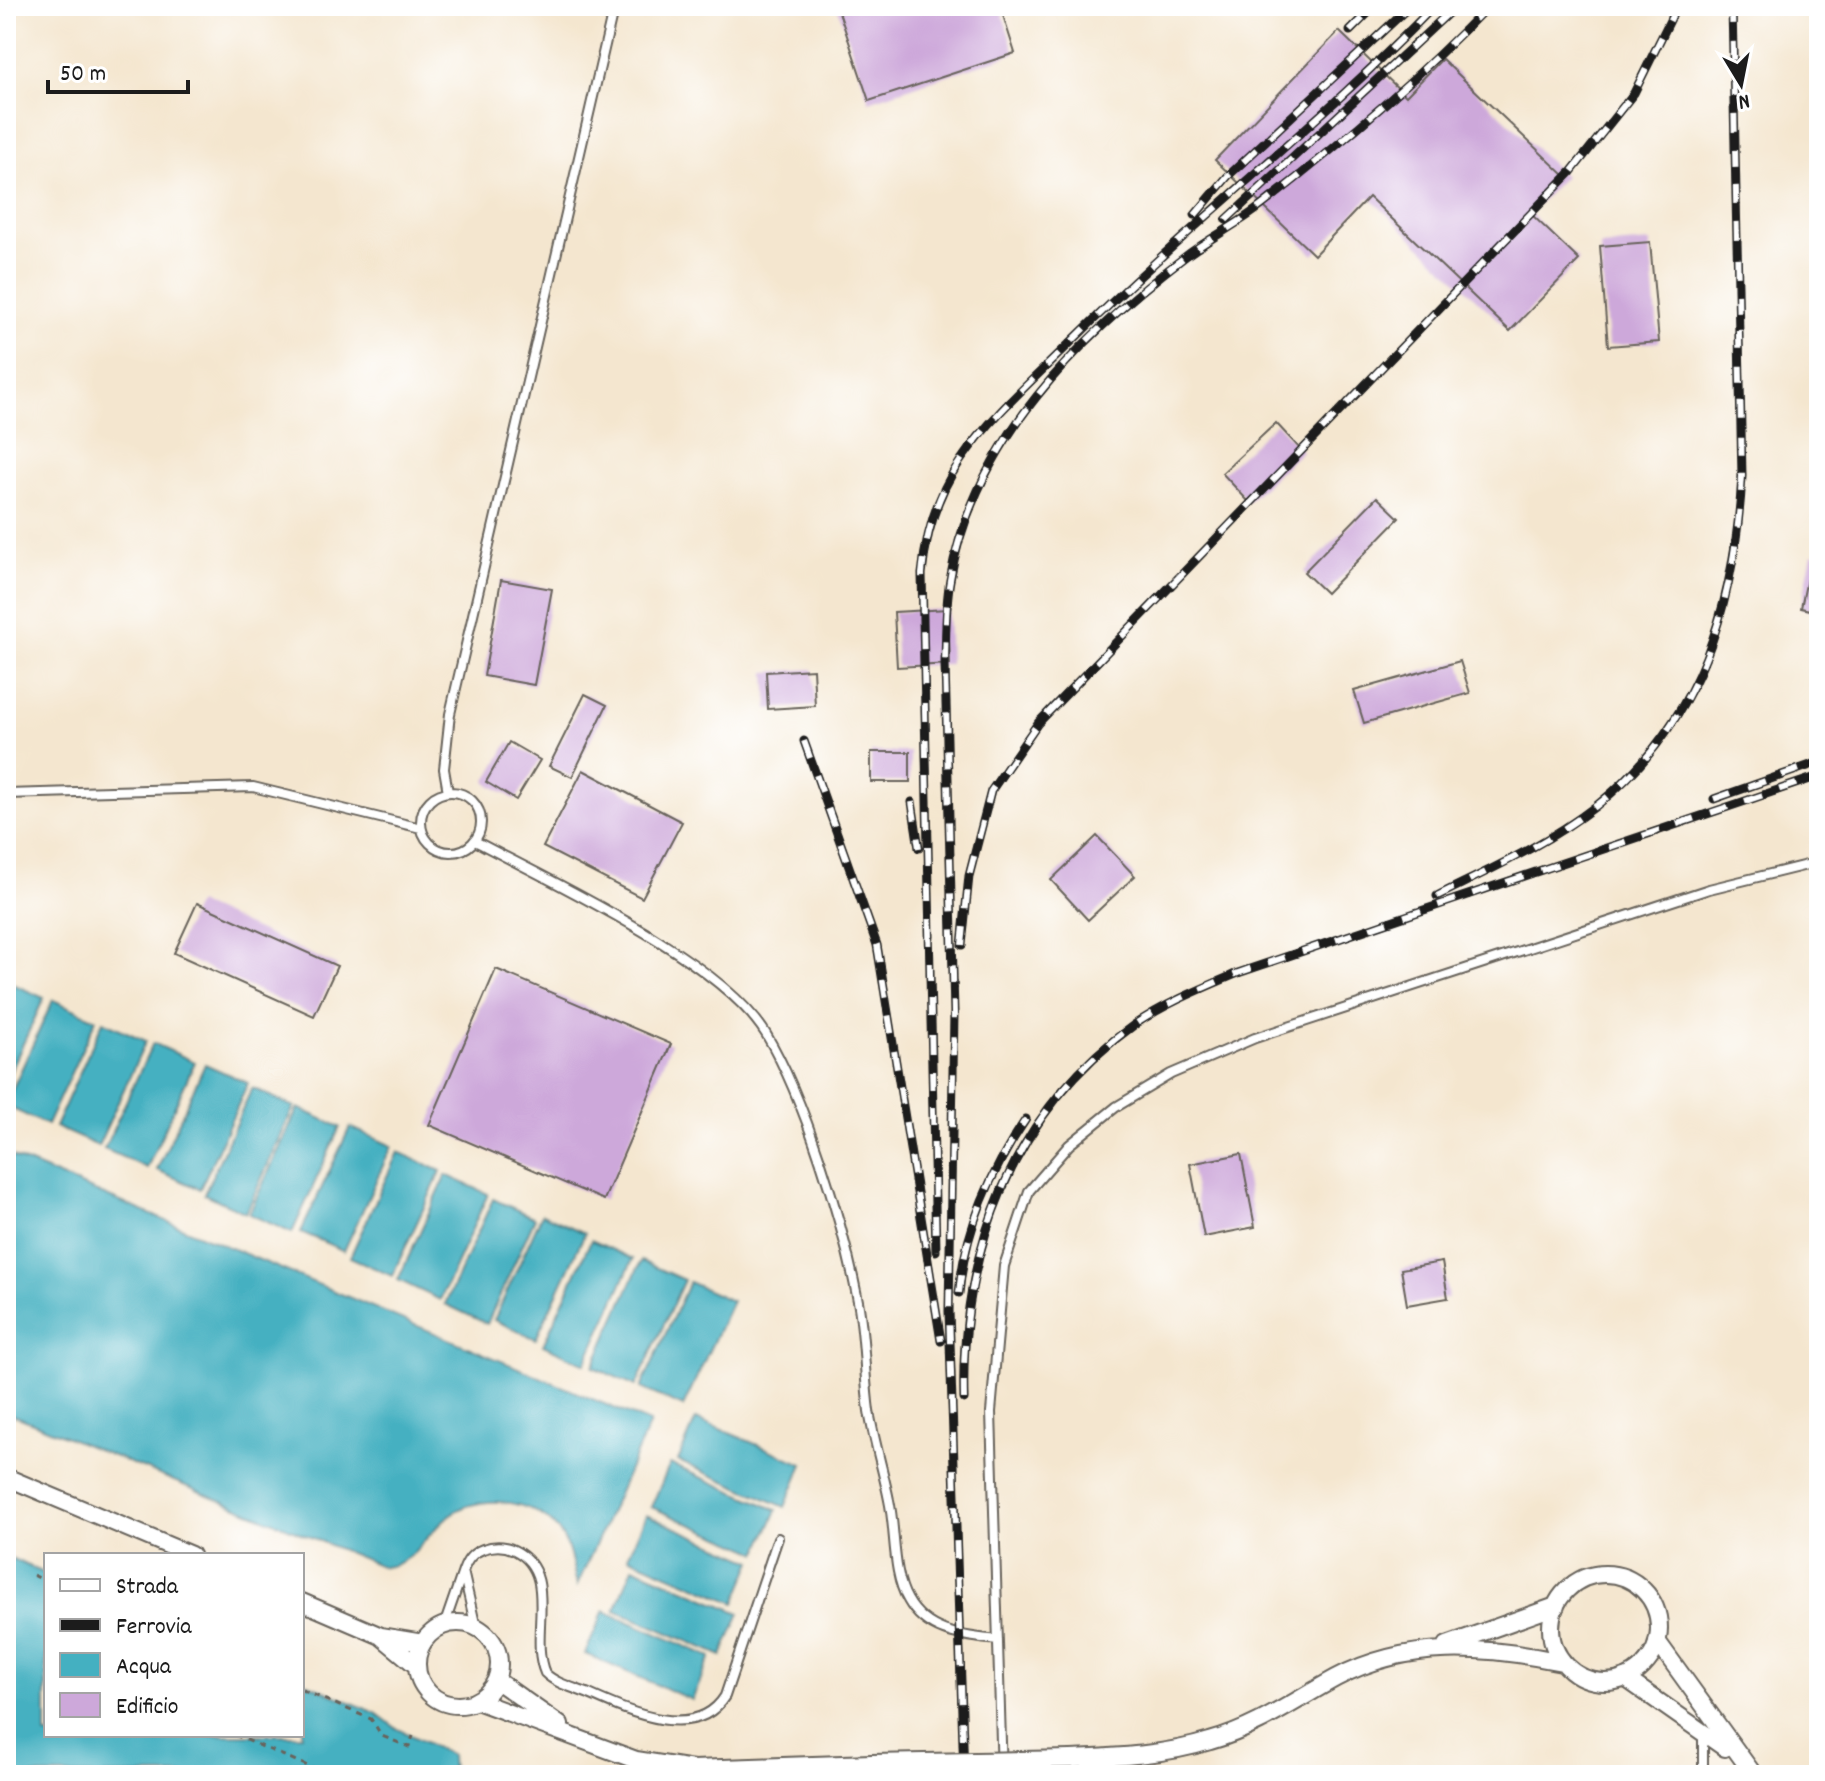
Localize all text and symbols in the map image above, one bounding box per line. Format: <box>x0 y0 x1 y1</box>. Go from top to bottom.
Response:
scale bar <box>48 44 188 94</box>
north arrow <box>1701 44 1781 124</box>
text: 50 m <box>60 58 106 92</box>
text: N <box>1736 84 1752 116</box>
legend <box>44 1553 304 1737</box>
text: Strada <box>116 1571 179 1605</box>
text: Ferrovia <box>116 1611 192 1645</box>
text: Acqua <box>116 1651 172 1685</box>
text: Edificio <box>116 1691 178 1725</box>

